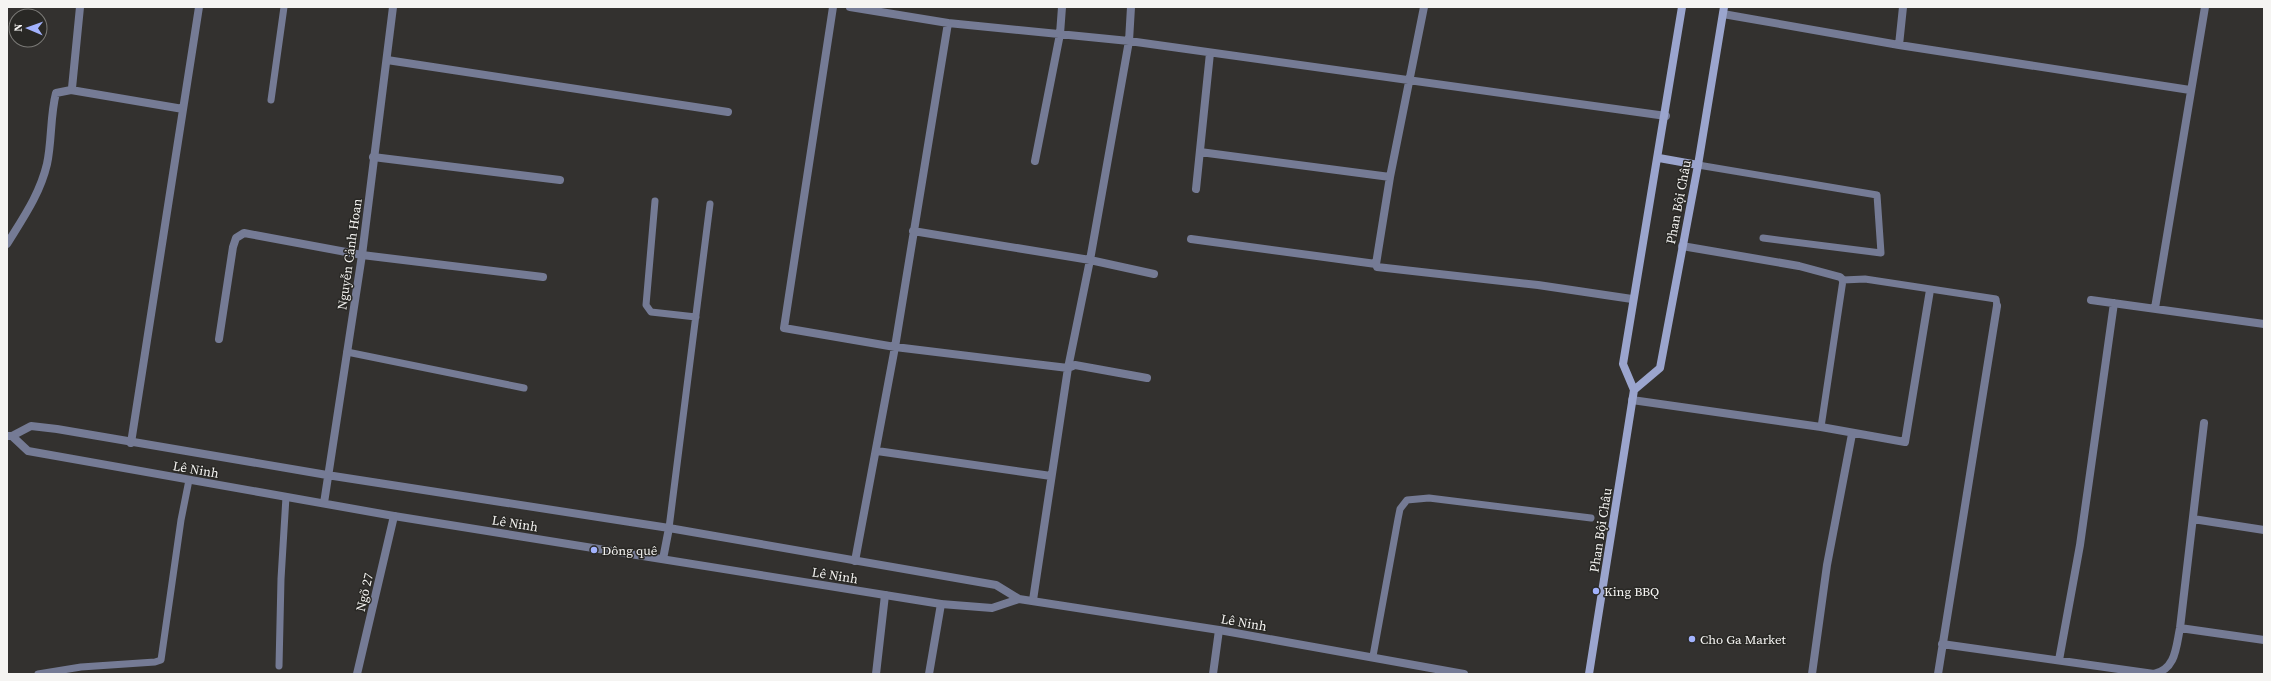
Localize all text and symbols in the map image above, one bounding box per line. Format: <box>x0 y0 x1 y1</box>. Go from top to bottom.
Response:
north arrow <box>8 8 48 48</box>
text: N <box>11 23 26 32</box>
street label: Phan Bội Châu <box>1662 158 1695 246</box>
street label: Nguyễn Cảnh Hoan <box>333 197 366 311</box>
street label: Lê Ninh <box>172 457 220 482</box>
street label: Phan Bội Châu <box>1585 486 1616 574</box>
street label: Lê Ninh <box>491 511 539 536</box>
place label: Dông quê <box>602 542 658 559</box>
marker: Dông quê <box>589 545 599 555</box>
street label: Lê Ninh <box>811 563 859 588</box>
street label: Ngõ 27 <box>352 571 377 613</box>
place label: King BBQ <box>1604 583 1659 600</box>
marker: King BBQ <box>1591 586 1601 596</box>
street label: Lê Ninh <box>1220 610 1268 635</box>
place label: Cho Ga Market <box>1700 631 1787 648</box>
marker: Cho Ga Market <box>1687 634 1697 644</box>

